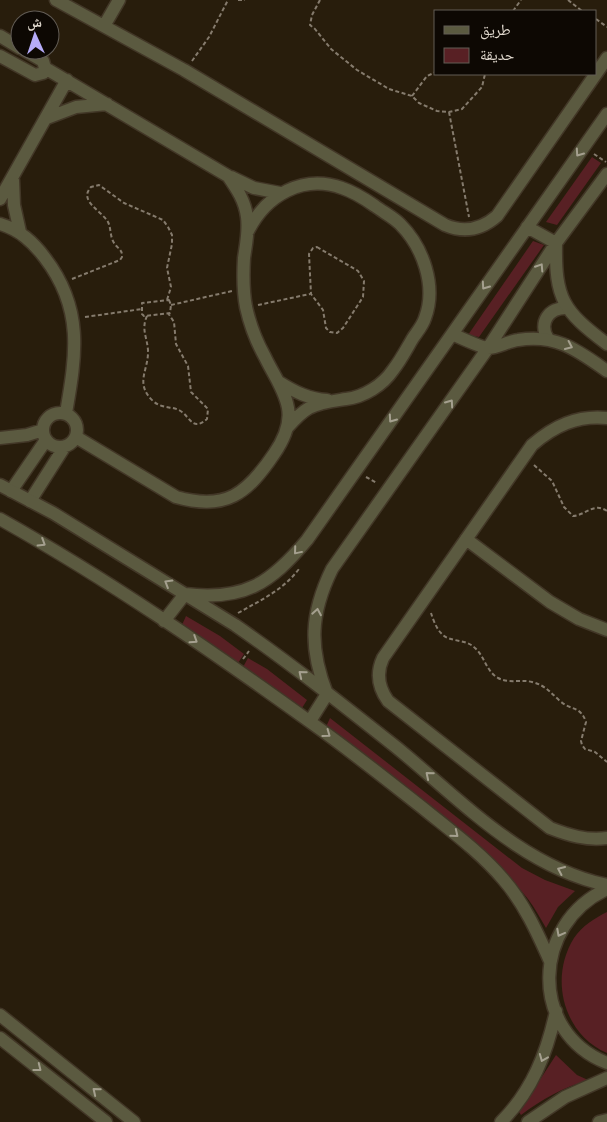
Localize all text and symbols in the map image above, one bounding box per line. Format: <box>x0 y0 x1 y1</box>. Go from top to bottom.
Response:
north arrow <box>10 10 60 60</box>
legend <box>434 10 597 75</box>
text: ش <box>26 11 42 32</box>
text: طريق <box>480 18 511 41</box>
text: حديقة <box>480 43 515 66</box>
one-way arrow <box>576 148 585 157</box>
one-way arrow <box>534 264 543 273</box>
one-way arrow <box>482 281 491 290</box>
one-way arrow <box>564 340 573 350</box>
one-way arrow <box>444 399 453 408</box>
one-way arrow <box>389 413 398 423</box>
one-way arrow <box>37 537 46 546</box>
one-way arrow <box>294 546 303 555</box>
one-way arrow <box>164 580 173 590</box>
one-way arrow <box>311 608 321 616</box>
one-way arrow <box>188 634 197 644</box>
one-way arrow <box>299 671 308 680</box>
one-way arrow <box>321 728 331 737</box>
one-way arrow <box>426 772 435 781</box>
one-way arrow <box>449 828 458 836</box>
one-way arrow <box>557 865 566 876</box>
one-way arrow <box>556 928 566 937</box>
one-way arrow <box>538 1053 549 1062</box>
one-way arrow <box>32 1063 41 1071</box>
one-way arrow <box>93 1088 102 1097</box>

